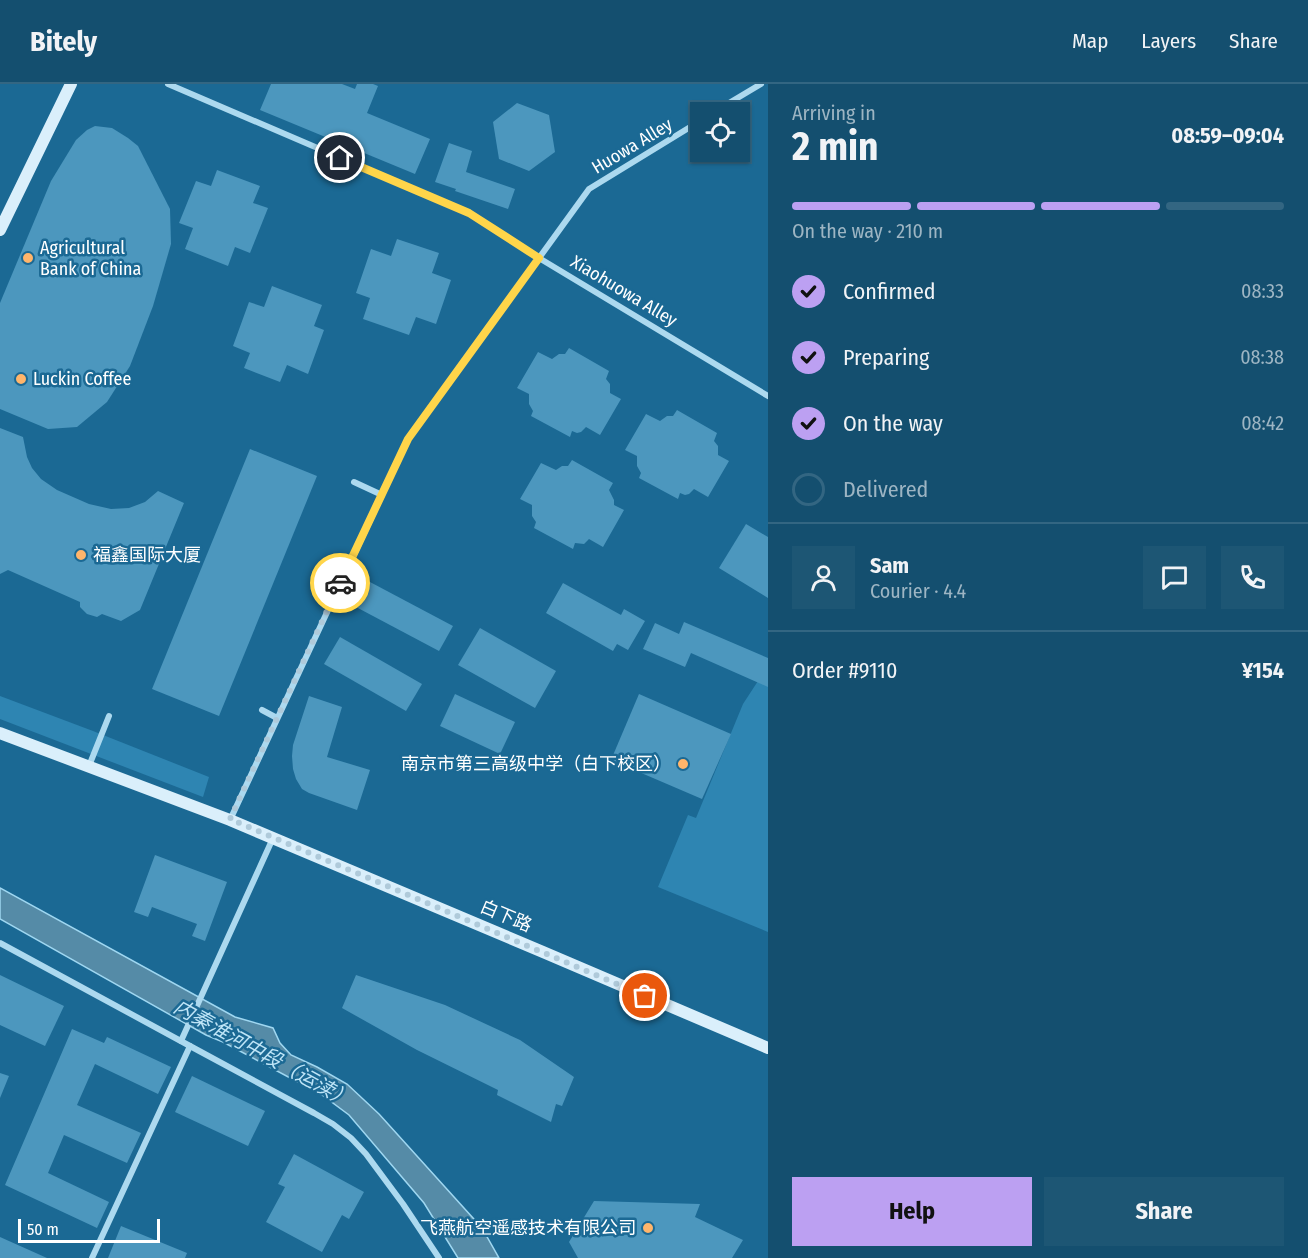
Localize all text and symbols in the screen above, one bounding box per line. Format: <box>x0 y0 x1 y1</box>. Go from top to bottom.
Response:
text: Bitely <box>30 25 97 58</box>
text: Map <box>1072 28 1108 54</box>
text: Layers <box>1141 28 1196 54</box>
text: Share <box>1229 28 1278 54</box>
text: Arriving in <box>792 101 876 125</box>
map controls <box>690 102 750 162</box>
button: locate <box>690 102 750 162</box>
street label: Huowa Alley <box>588 113 676 179</box>
text: 08:59–09:04 <box>1171 122 1284 149</box>
text: 2 min <box>792 124 878 170</box>
pin <box>314 132 365 183</box>
icon: home <box>323 141 356 174</box>
text: On the way · 210 m <box>792 219 943 243</box>
place label: Agricultural Bank of China <box>40 237 141 280</box>
marker: Agricultural Bank of China <box>21 251 35 265</box>
street label: Xiaohuowa Alley <box>567 251 681 331</box>
icon: check <box>792 275 825 308</box>
text: Confirmed <box>843 278 936 305</box>
text: 08:33 <box>1241 279 1284 303</box>
icon: check <box>792 341 825 374</box>
text: Preparing <box>843 344 929 371</box>
text: 08:38 <box>1240 345 1284 369</box>
place label: Luckin Coffee <box>33 368 131 390</box>
marker: Luckin Coffee <box>14 372 28 386</box>
icon: check <box>792 407 825 440</box>
text: On the way <box>843 410 943 437</box>
text: 08:42 <box>1241 411 1284 435</box>
text: Delivered <box>843 476 928 503</box>
place label: 福鑫国际大厦 <box>93 544 201 566</box>
button: person <box>792 546 855 609</box>
button: chat <box>1143 546 1206 609</box>
button: phone <box>1221 546 1284 609</box>
marker: 福鑫国际大厦 <box>74 548 88 562</box>
text: Sam <box>870 552 909 579</box>
courier <box>310 553 370 613</box>
icon: car <box>324 567 357 600</box>
text: Courier · 4.4 <box>870 579 966 603</box>
text: Order #9110 <box>792 657 897 684</box>
text: ¥154 <box>1242 657 1284 684</box>
place label: 南京市第三高级中学（白下校区） <box>401 753 671 775</box>
marker: 南京市第三高级中学（白下校区） <box>676 757 690 771</box>
street label: 白下路 <box>477 895 535 937</box>
pin <box>619 970 670 1021</box>
icon: bag <box>628 979 661 1012</box>
water label: 内秦淮河中段（运渎） <box>170 994 356 1112</box>
button: Help <box>792 1177 1032 1246</box>
button: Share <box>1044 1177 1284 1246</box>
scale bar <box>18 1216 160 1244</box>
place label: 飞燕航空遥感技术有限公司 <box>420 1217 636 1239</box>
text: 50 m <box>27 1220 59 1239</box>
marker: 飞燕航空遥感技术有限公司 <box>641 1221 655 1235</box>

